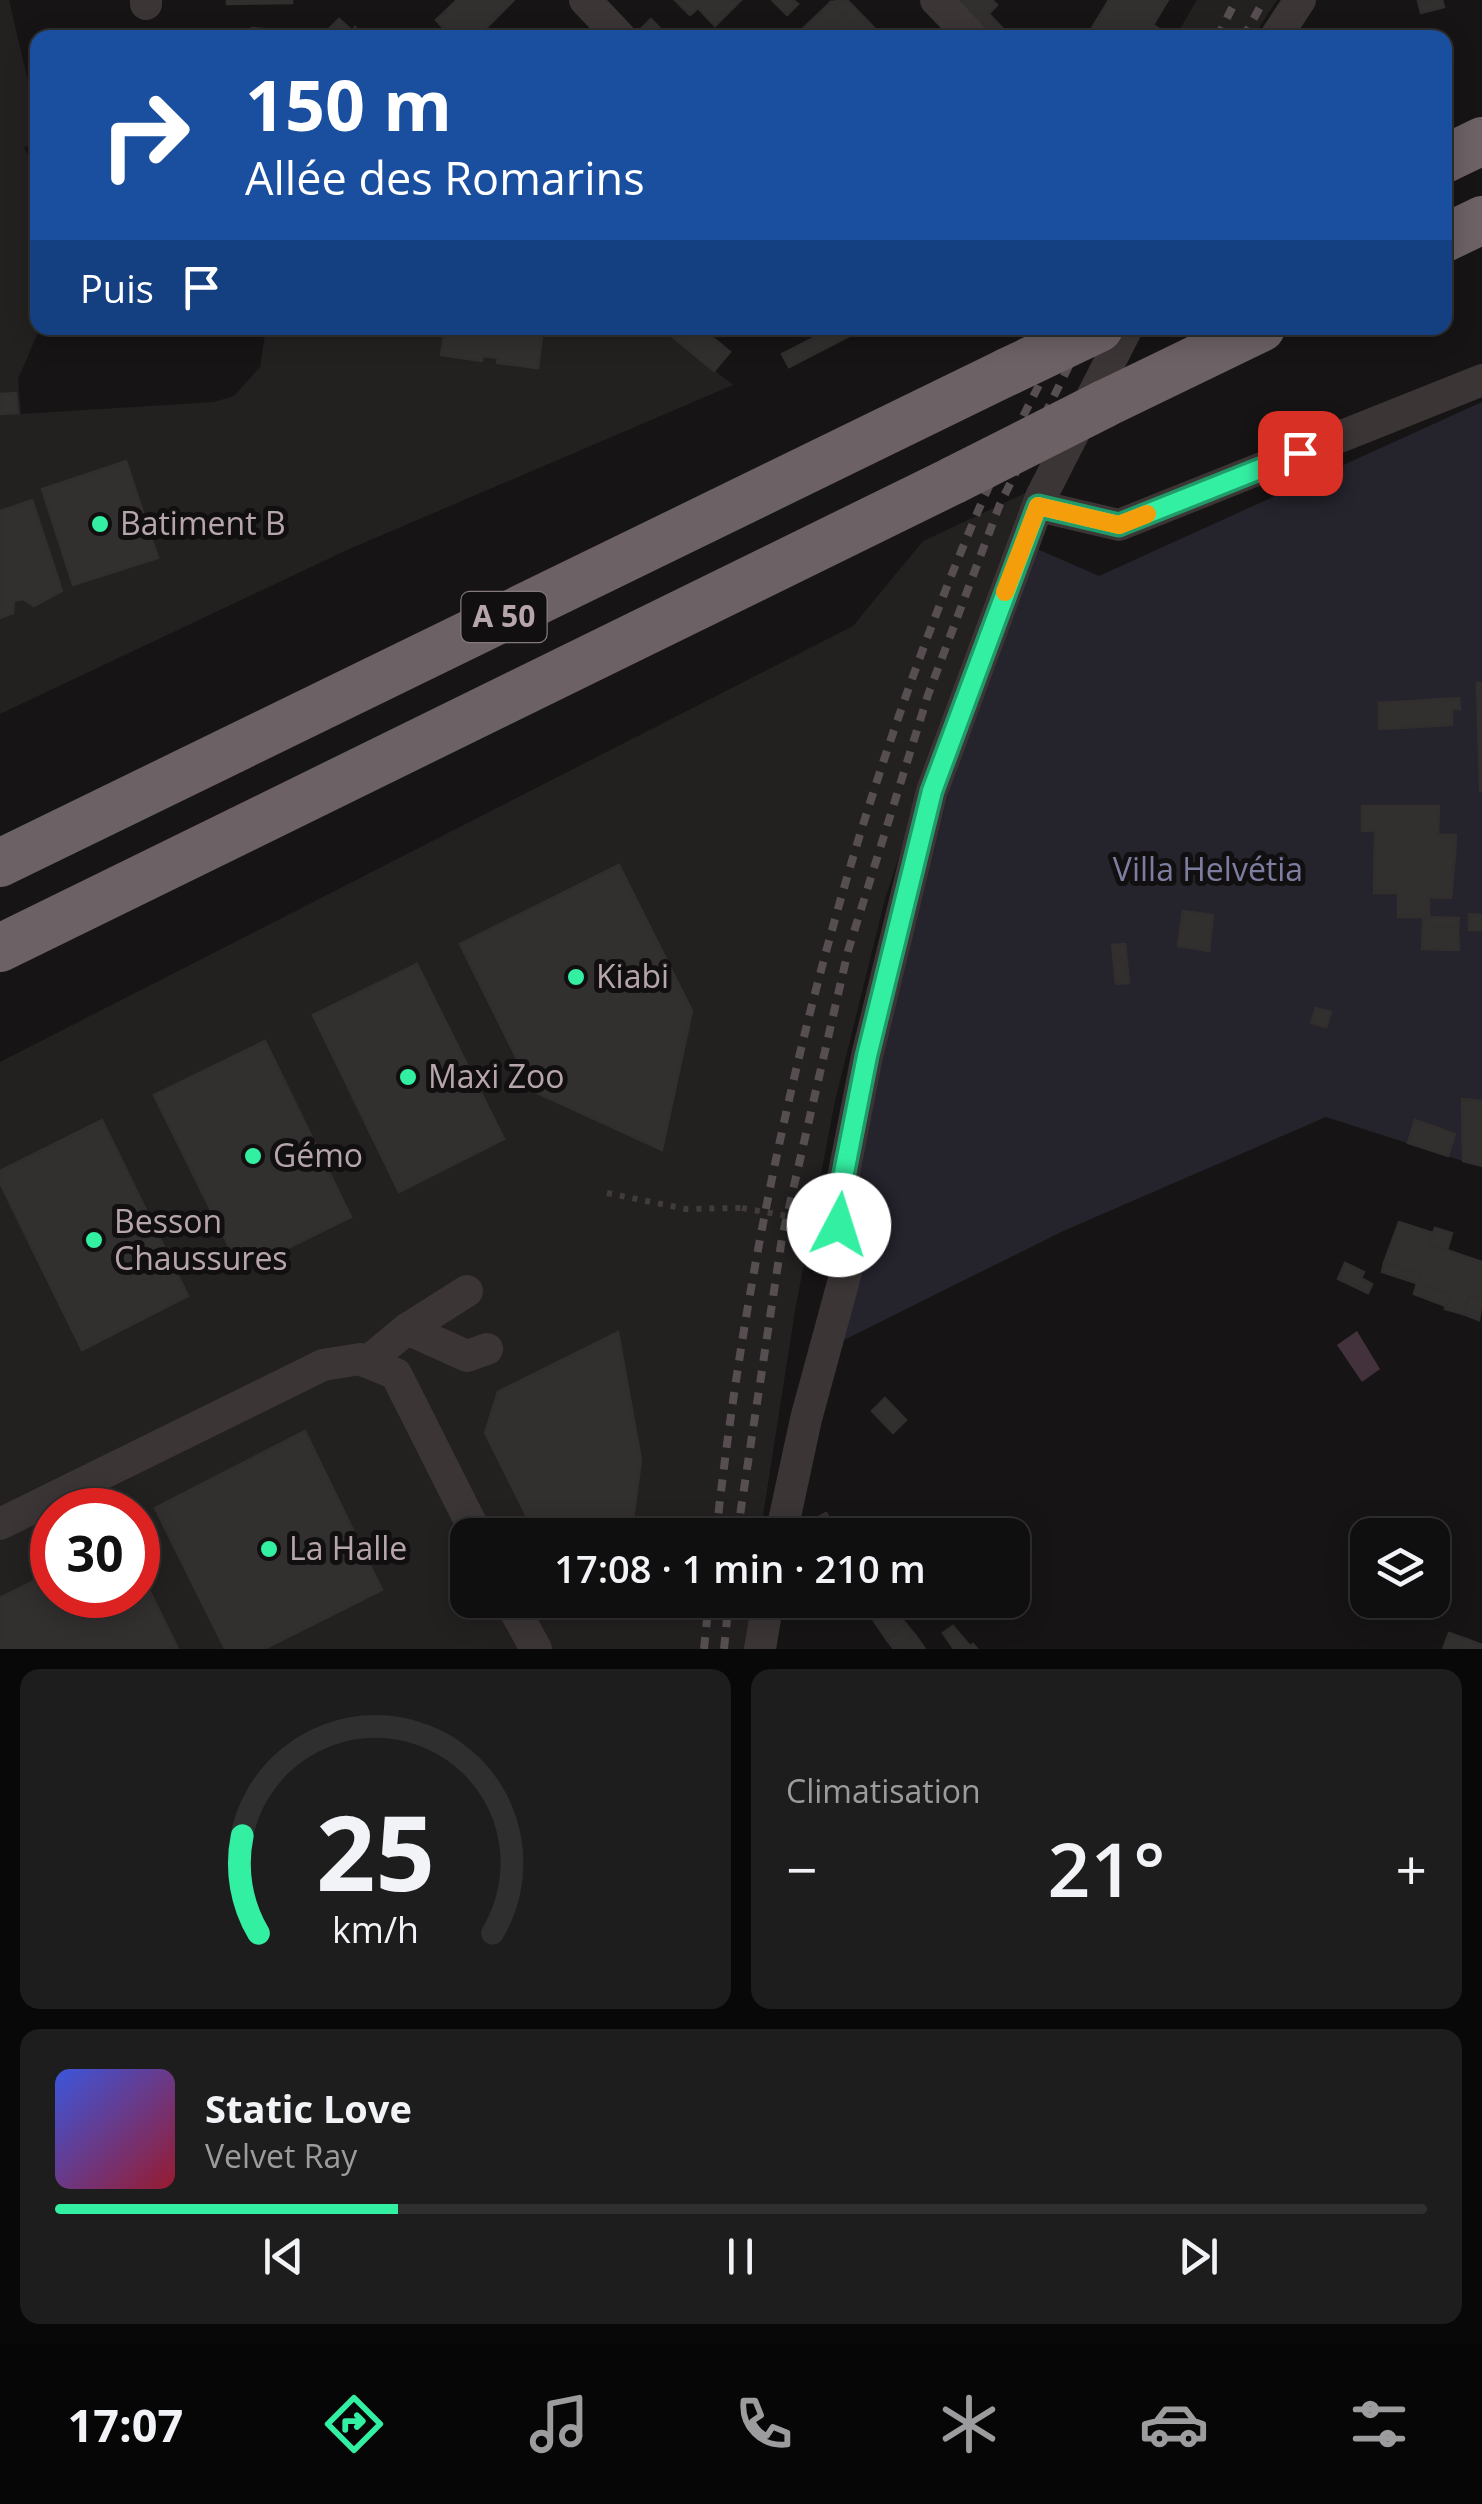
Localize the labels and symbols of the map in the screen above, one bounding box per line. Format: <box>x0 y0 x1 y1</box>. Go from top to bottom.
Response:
pin <box>1258 411 1343 496</box>
place label: Batiment B <box>120 501 286 544</box>
marker: Batiment B <box>89 513 111 535</box>
road number: A 50 <box>462 592 546 642</box>
park label: Villa Helvétia <box>1113 847 1303 890</box>
place label: Kiabi <box>596 954 669 997</box>
marker: Kiabi <box>565 966 587 988</box>
place label: Maxi Zoo <box>428 1054 565 1097</box>
marker: Maxi Zoo <box>397 1066 419 1088</box>
place label: Gémo <box>273 1133 363 1176</box>
marker: Gémo <box>242 1145 264 1167</box>
position arrow <box>787 1173 891 1277</box>
place label: Besson Chaussures <box>114 1199 288 1279</box>
marker: Besson Chaussures <box>83 1229 105 1251</box>
speed limit sign: 30 <box>30 1488 160 1618</box>
place label: La Halle <box>289 1526 407 1569</box>
marker: La Halle <box>258 1538 280 1560</box>

